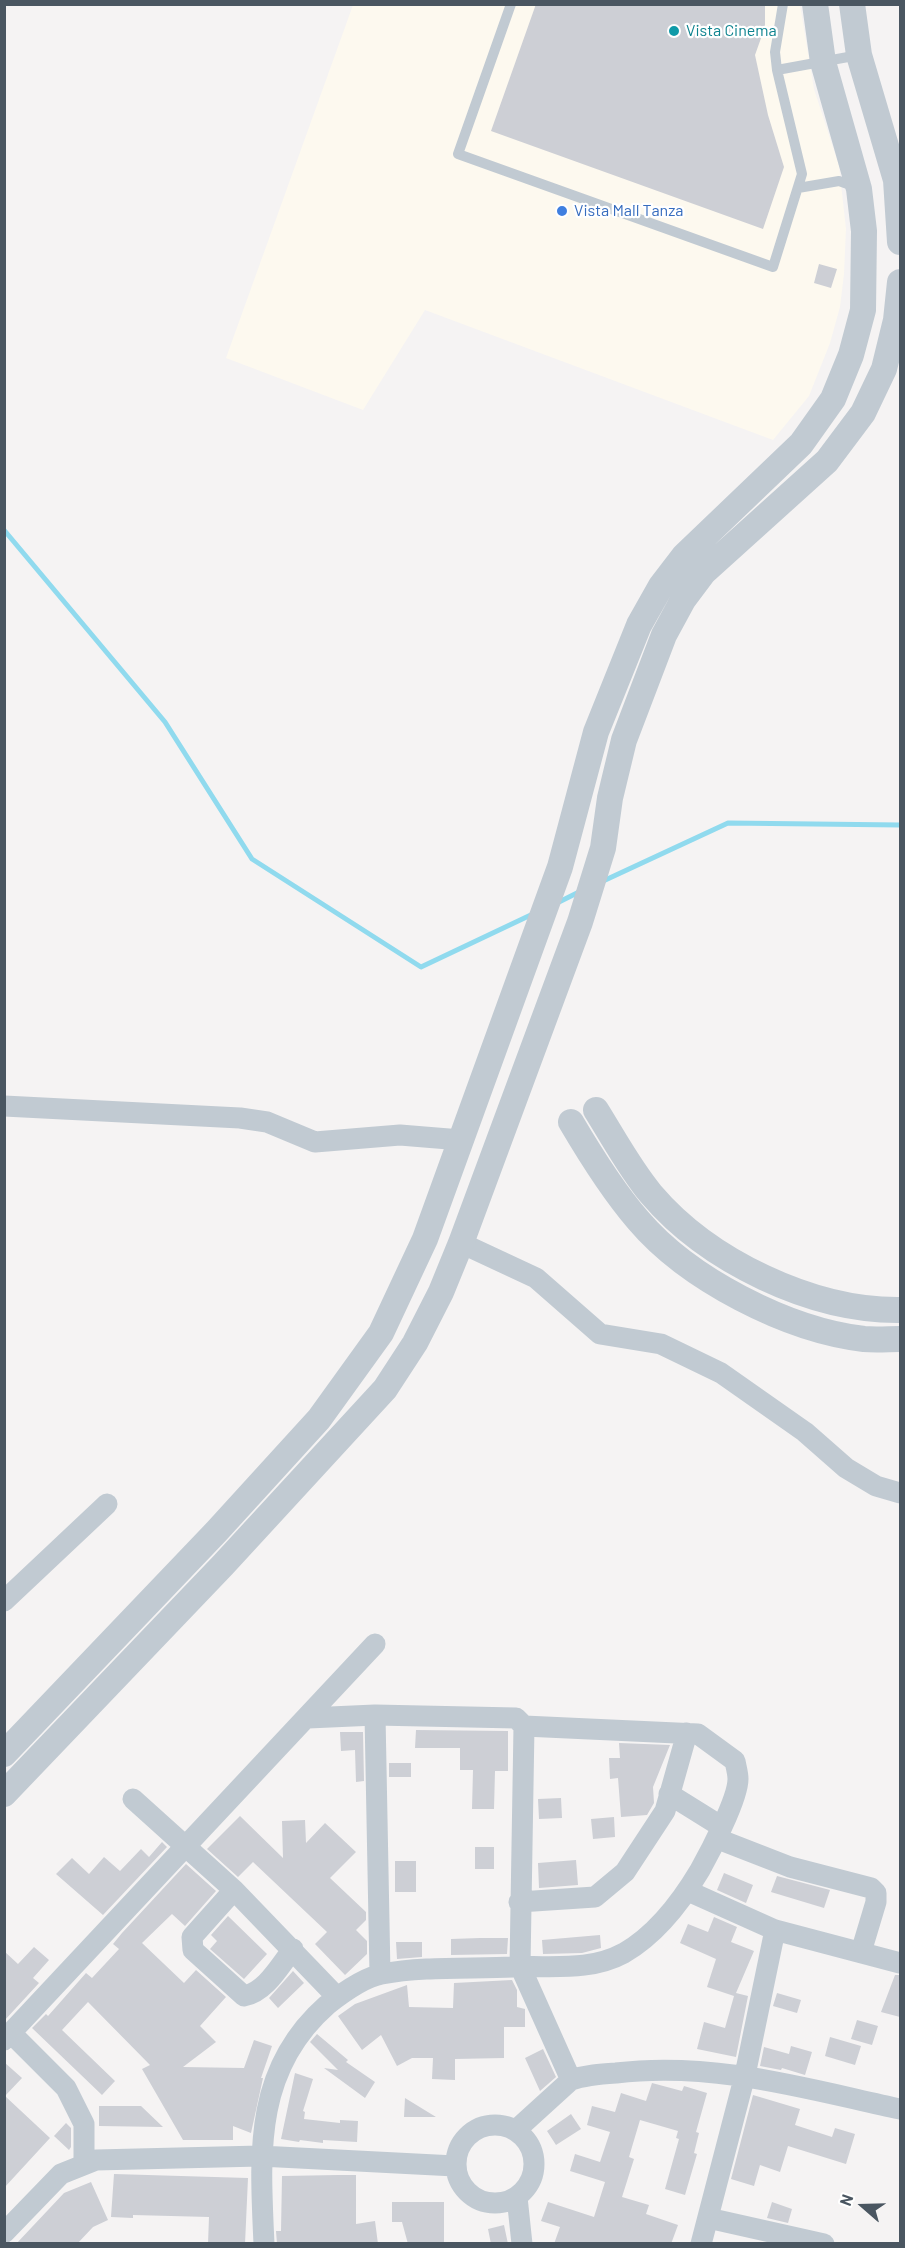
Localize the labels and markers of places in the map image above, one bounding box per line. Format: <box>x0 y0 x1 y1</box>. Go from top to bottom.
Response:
place label: Vista Cinema <box>686 21 777 41</box>
marker: Vista Cinema <box>667 24 681 38</box>
place label: Vista Mall Tanza <box>574 201 684 221</box>
marker: Vista Mall Tanza <box>555 204 569 218</box>

